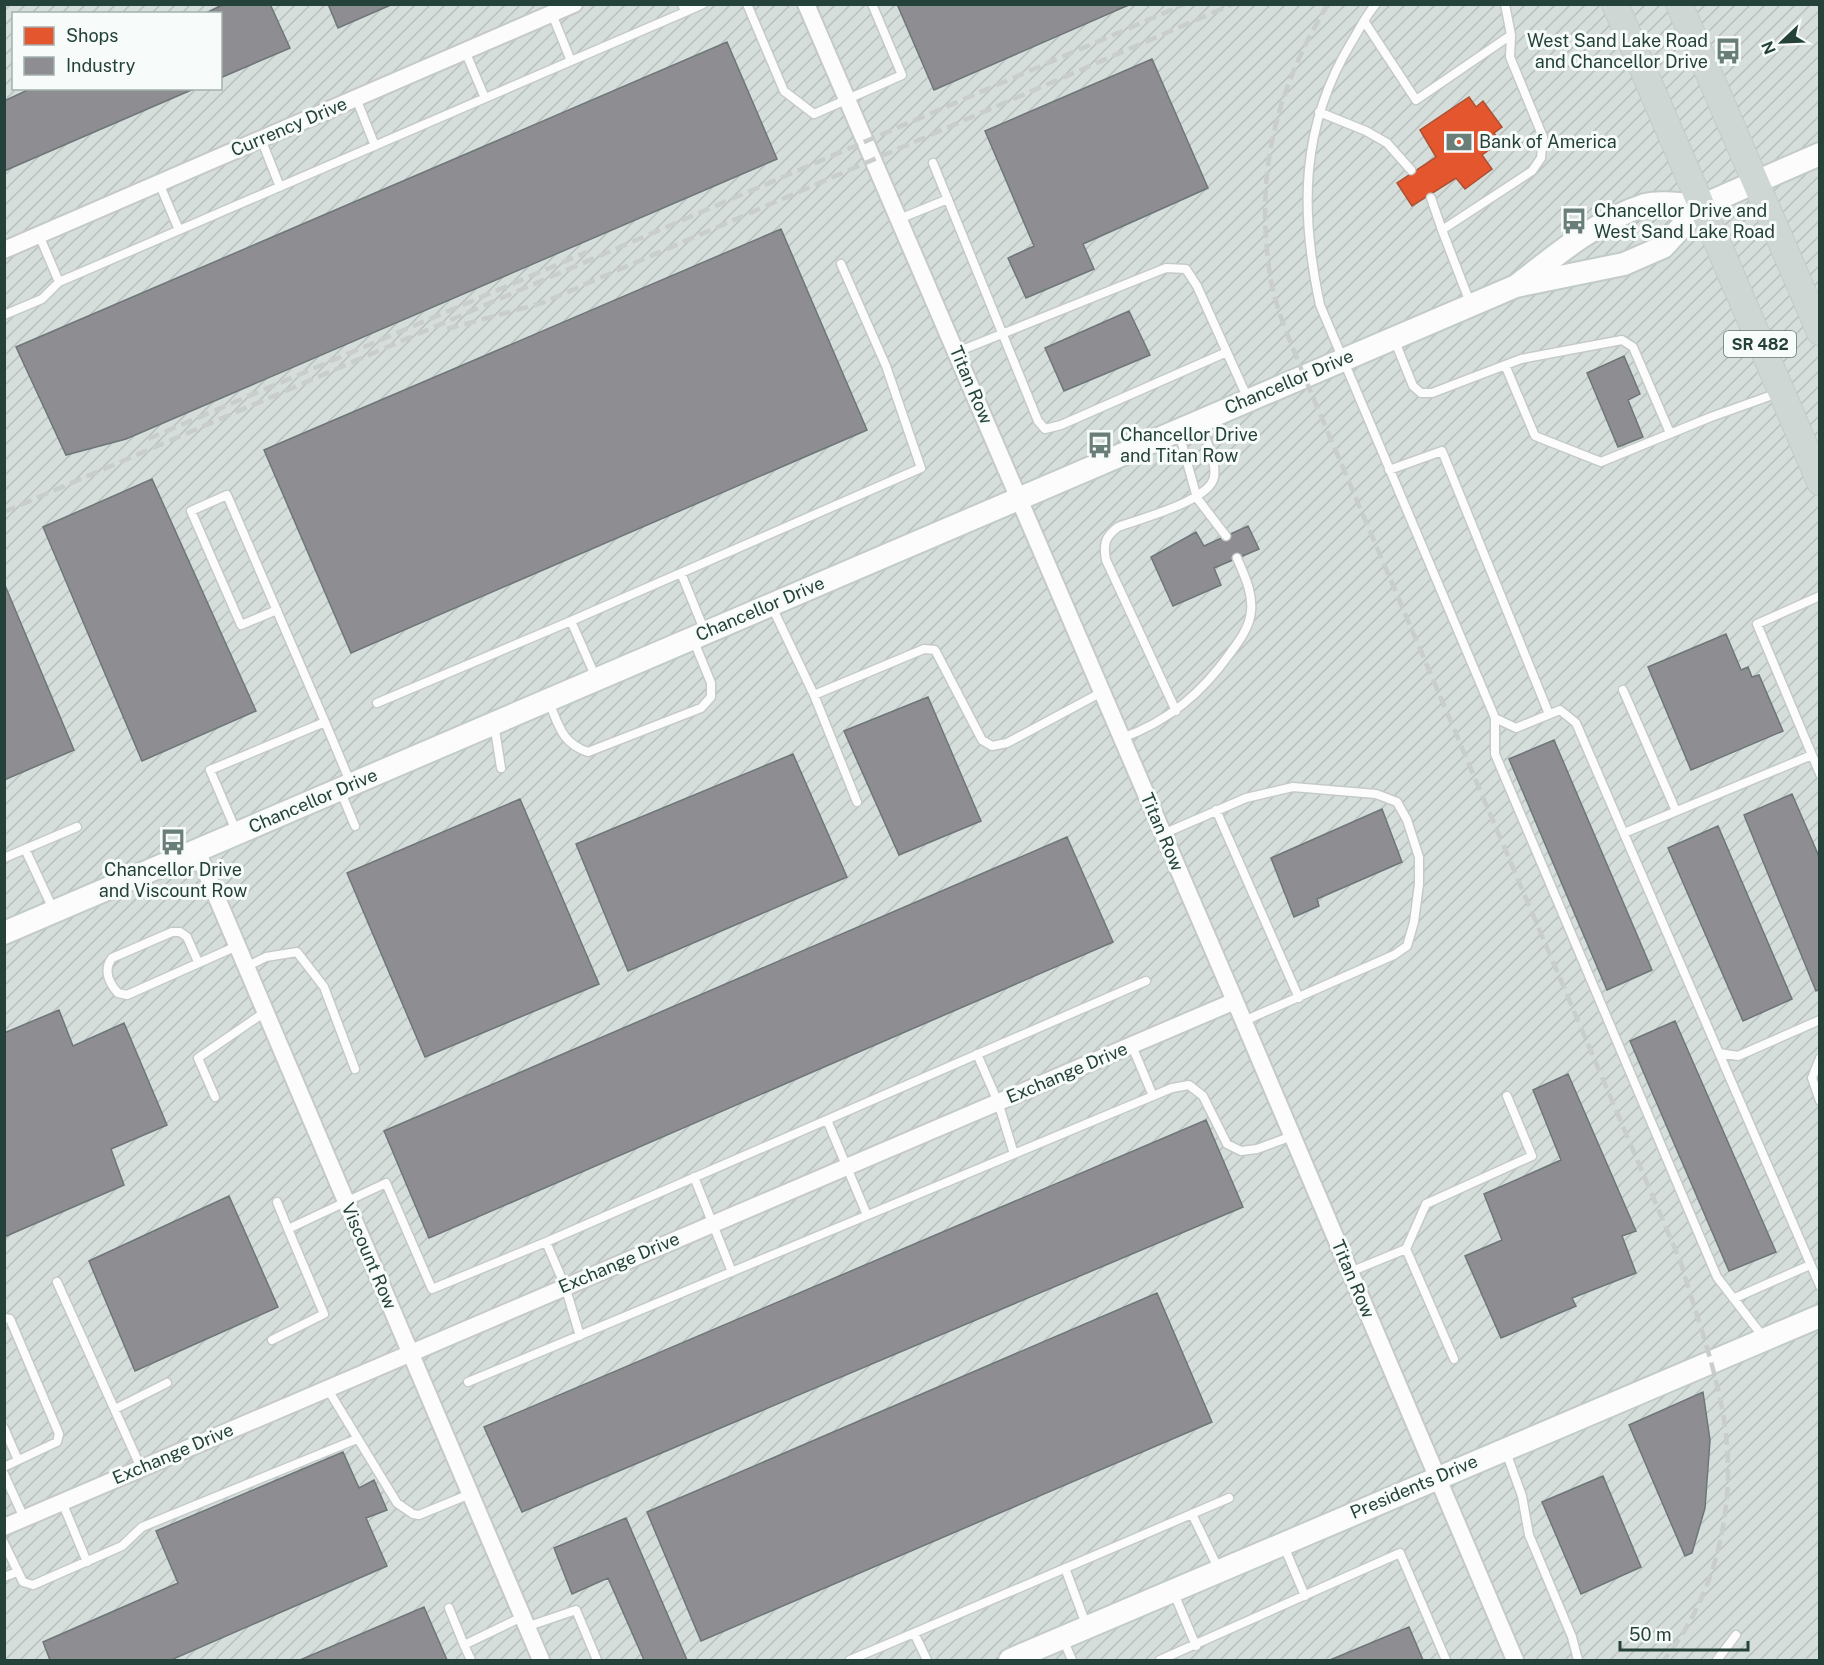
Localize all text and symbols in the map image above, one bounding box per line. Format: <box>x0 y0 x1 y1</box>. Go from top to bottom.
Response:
legend <box>12 12 222 90</box>
north arrow <box>1752 12 1812 72</box>
text: Shops <box>66 25 118 46</box>
place label: West Sand Lake Road and Chancellor Drive <box>1527 30 1708 72</box>
bus stop icon: West Sand Lake Road and Chancellor Drive <box>1713 36 1743 66</box>
text: N <box>1757 38 1780 57</box>
text: Industry <box>66 55 136 76</box>
street label: Currency Drive <box>228 93 350 160</box>
bank icon: Bank of America <box>1444 127 1474 157</box>
place label: Bank of America <box>1479 131 1617 152</box>
place label: Chancellor Drive and West Sand Lake Road <box>1594 200 1775 242</box>
bus stop icon: Chancellor Drive and West Sand Lake Road <box>1559 206 1589 236</box>
road number: SR 482 <box>1724 331 1796 357</box>
street label: Titan Row <box>946 343 997 427</box>
street label: Chancellor Drive <box>1221 345 1356 418</box>
place label: Chancellor Drive and Titan Row <box>1120 424 1258 466</box>
bus stop icon: Chancellor Drive and Titan Row <box>1085 430 1115 460</box>
street label: Chancellor Drive <box>692 572 827 645</box>
street label: Chancellor Drive <box>245 764 380 837</box>
street label: Titan Row <box>1137 790 1188 874</box>
bus stop icon: Chancellor Drive and Viscount Row <box>158 827 188 857</box>
place label: Chancellor Drive and Viscount Row <box>99 859 247 901</box>
street label: Exchange Drive <box>1003 1038 1131 1108</box>
street label: Viscount Row <box>338 1199 401 1312</box>
street label: Exchange Drive <box>555 1228 683 1298</box>
street label: Titan Row <box>1328 1237 1379 1321</box>
street label: Exchange Drive <box>109 1419 237 1489</box>
street label: Presidents Drive <box>1347 1450 1481 1523</box>
scale bar <box>1620 1614 1748 1652</box>
text: 50 m <box>1629 1624 1672 1645</box>

